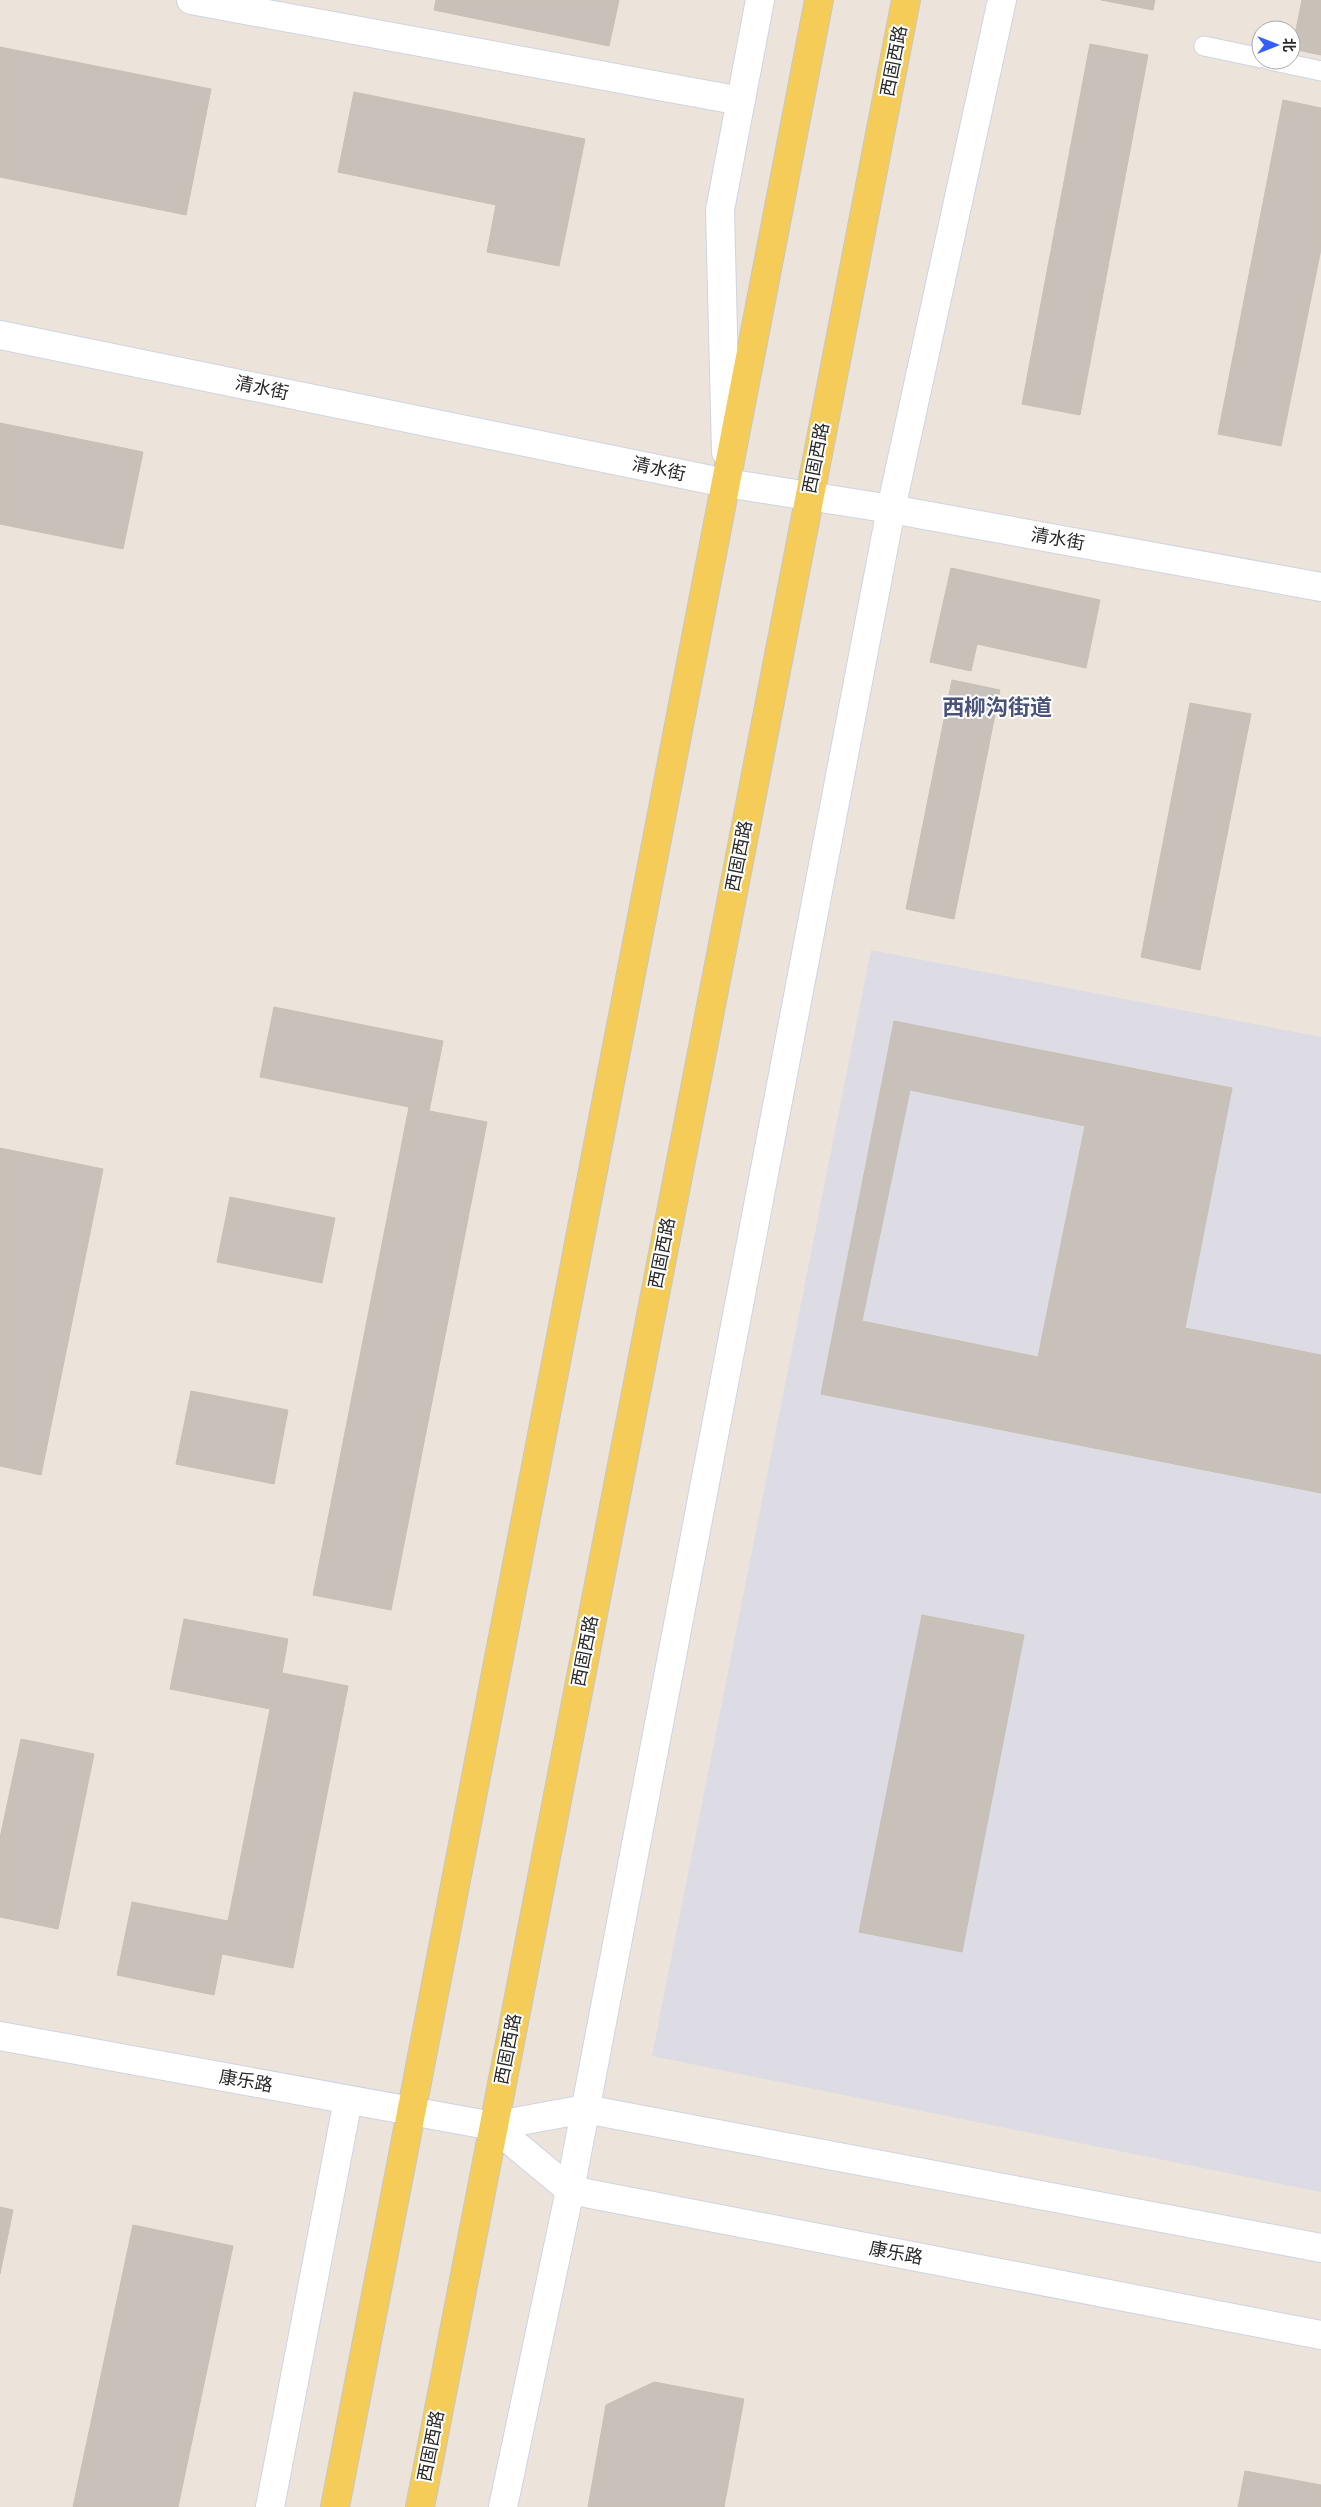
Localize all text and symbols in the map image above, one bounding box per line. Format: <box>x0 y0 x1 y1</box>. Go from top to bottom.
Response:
north arrow <box>1251 20 1301 70</box>
street label: 西固西路 <box>877 24 912 98</box>
text: 北 <box>1280 38 1297 52</box>
street label: 清水街 <box>233 373 290 404</box>
street label: 西固西路 <box>799 421 834 495</box>
street label: 清水街 <box>630 454 687 485</box>
street label: 清水街 <box>1030 524 1086 555</box>
district label: 西柳沟街道 <box>942 695 1052 722</box>
street label: 西固西路 <box>722 819 757 893</box>
street label: 西固西路 <box>645 1216 680 1290</box>
street label: 西固西路 <box>568 1614 603 1688</box>
street label: 西固西路 <box>491 2012 526 2086</box>
street label: 康乐路 <box>218 2066 274 2097</box>
street label: 康乐路 <box>867 2238 924 2269</box>
street label: 西固西路 <box>414 2409 449 2483</box>

